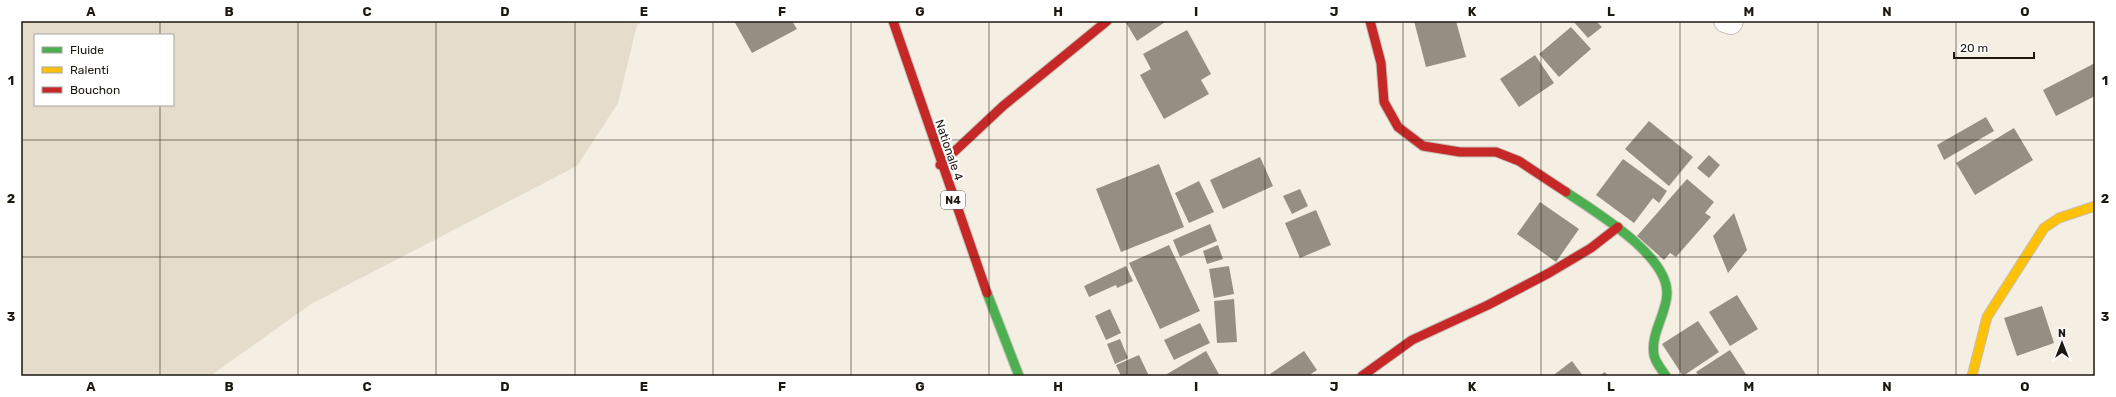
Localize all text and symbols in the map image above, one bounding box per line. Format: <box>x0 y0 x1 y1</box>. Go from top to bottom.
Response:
text: A <box>86 4 96 19</box>
text: B <box>224 4 234 19</box>
text: C <box>362 4 372 19</box>
text: D <box>500 4 510 19</box>
text: E <box>640 4 648 19</box>
text: F <box>778 4 786 19</box>
text: G <box>915 4 925 19</box>
text: H <box>1053 4 1063 19</box>
text: I <box>1194 4 1198 19</box>
text: J <box>1330 4 1338 19</box>
text: K <box>1468 4 1477 19</box>
text: L <box>1607 4 1615 19</box>
text: M <box>1744 4 1754 19</box>
text: N <box>1882 4 1892 19</box>
text: O <box>2020 4 2030 19</box>
legend <box>34 34 174 106</box>
scale bar <box>1954 34 2034 60</box>
text: 20 m <box>1960 41 1988 55</box>
text: Fluide <box>70 43 104 57</box>
text: Ralenti <box>70 63 109 77</box>
text: 1 <box>8 73 14 88</box>
text: 1 <box>2102 73 2108 88</box>
text: Bouchon <box>70 83 120 97</box>
street label: Nationale 4 <box>932 118 966 183</box>
text: 2 <box>7 191 15 206</box>
road number: N4 <box>941 191 965 209</box>
text: 2 <box>2101 191 2109 206</box>
text: 3 <box>7 309 16 324</box>
text: 3 <box>2101 309 2110 324</box>
north arrow <box>2042 323 2082 363</box>
text: N <box>2058 327 2066 340</box>
text: A <box>86 379 96 394</box>
text: B <box>224 379 234 394</box>
text: C <box>362 379 372 394</box>
text: D <box>500 379 510 394</box>
text: E <box>640 379 648 394</box>
text: F <box>778 379 786 394</box>
text: G <box>915 379 925 394</box>
text: H <box>1053 379 1063 394</box>
text: I <box>1194 379 1198 394</box>
text: J <box>1330 379 1338 394</box>
text: K <box>1468 379 1477 394</box>
text: L <box>1607 379 1615 394</box>
text: M <box>1744 379 1754 394</box>
text: N <box>1882 379 1892 394</box>
text: O <box>2020 379 2030 394</box>

